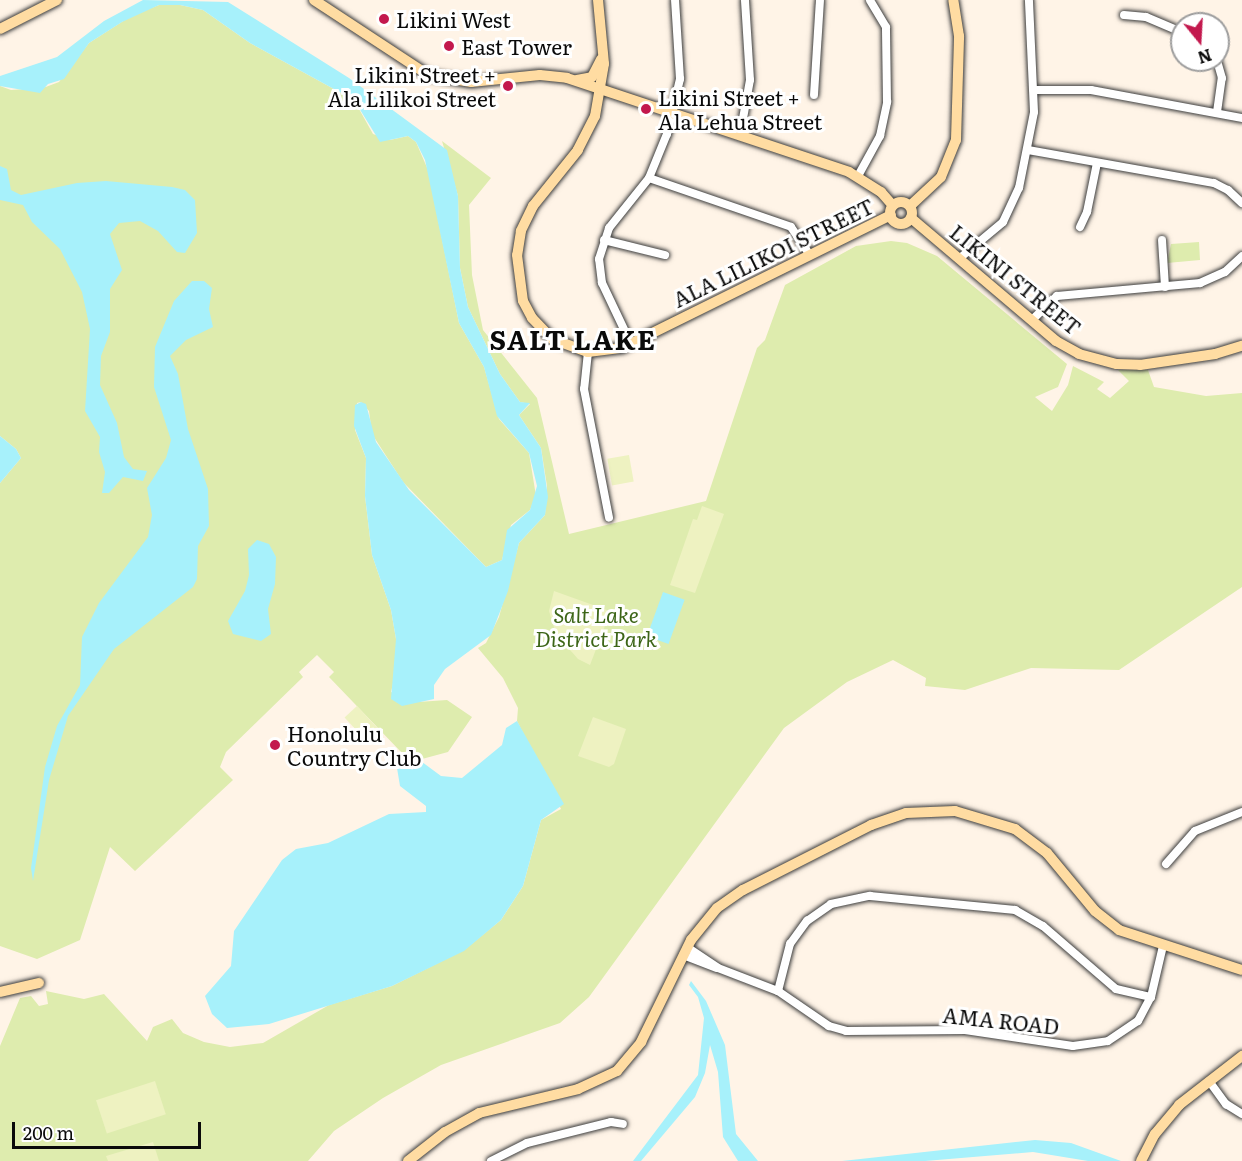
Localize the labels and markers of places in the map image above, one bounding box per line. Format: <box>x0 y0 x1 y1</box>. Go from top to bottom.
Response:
place label: Likini West <box>396 6 511 32</box>
marker: Likini West <box>377 12 391 26</box>
place label: East Tower <box>461 33 572 59</box>
marker: East Tower <box>442 39 456 53</box>
place label: Likini Street + Ala Lilikoi Street <box>327 61 496 111</box>
marker: Likini Street + Ala Lilikoi Street <box>501 79 515 93</box>
place label: Likini Street + Ala Lehua Street <box>658 84 822 134</box>
marker: Likini Street + Ala Lehua Street <box>639 102 653 116</box>
place label: Honolulu Country Club <box>287 720 422 770</box>
marker: Honolulu Country Club <box>268 738 282 752</box>

